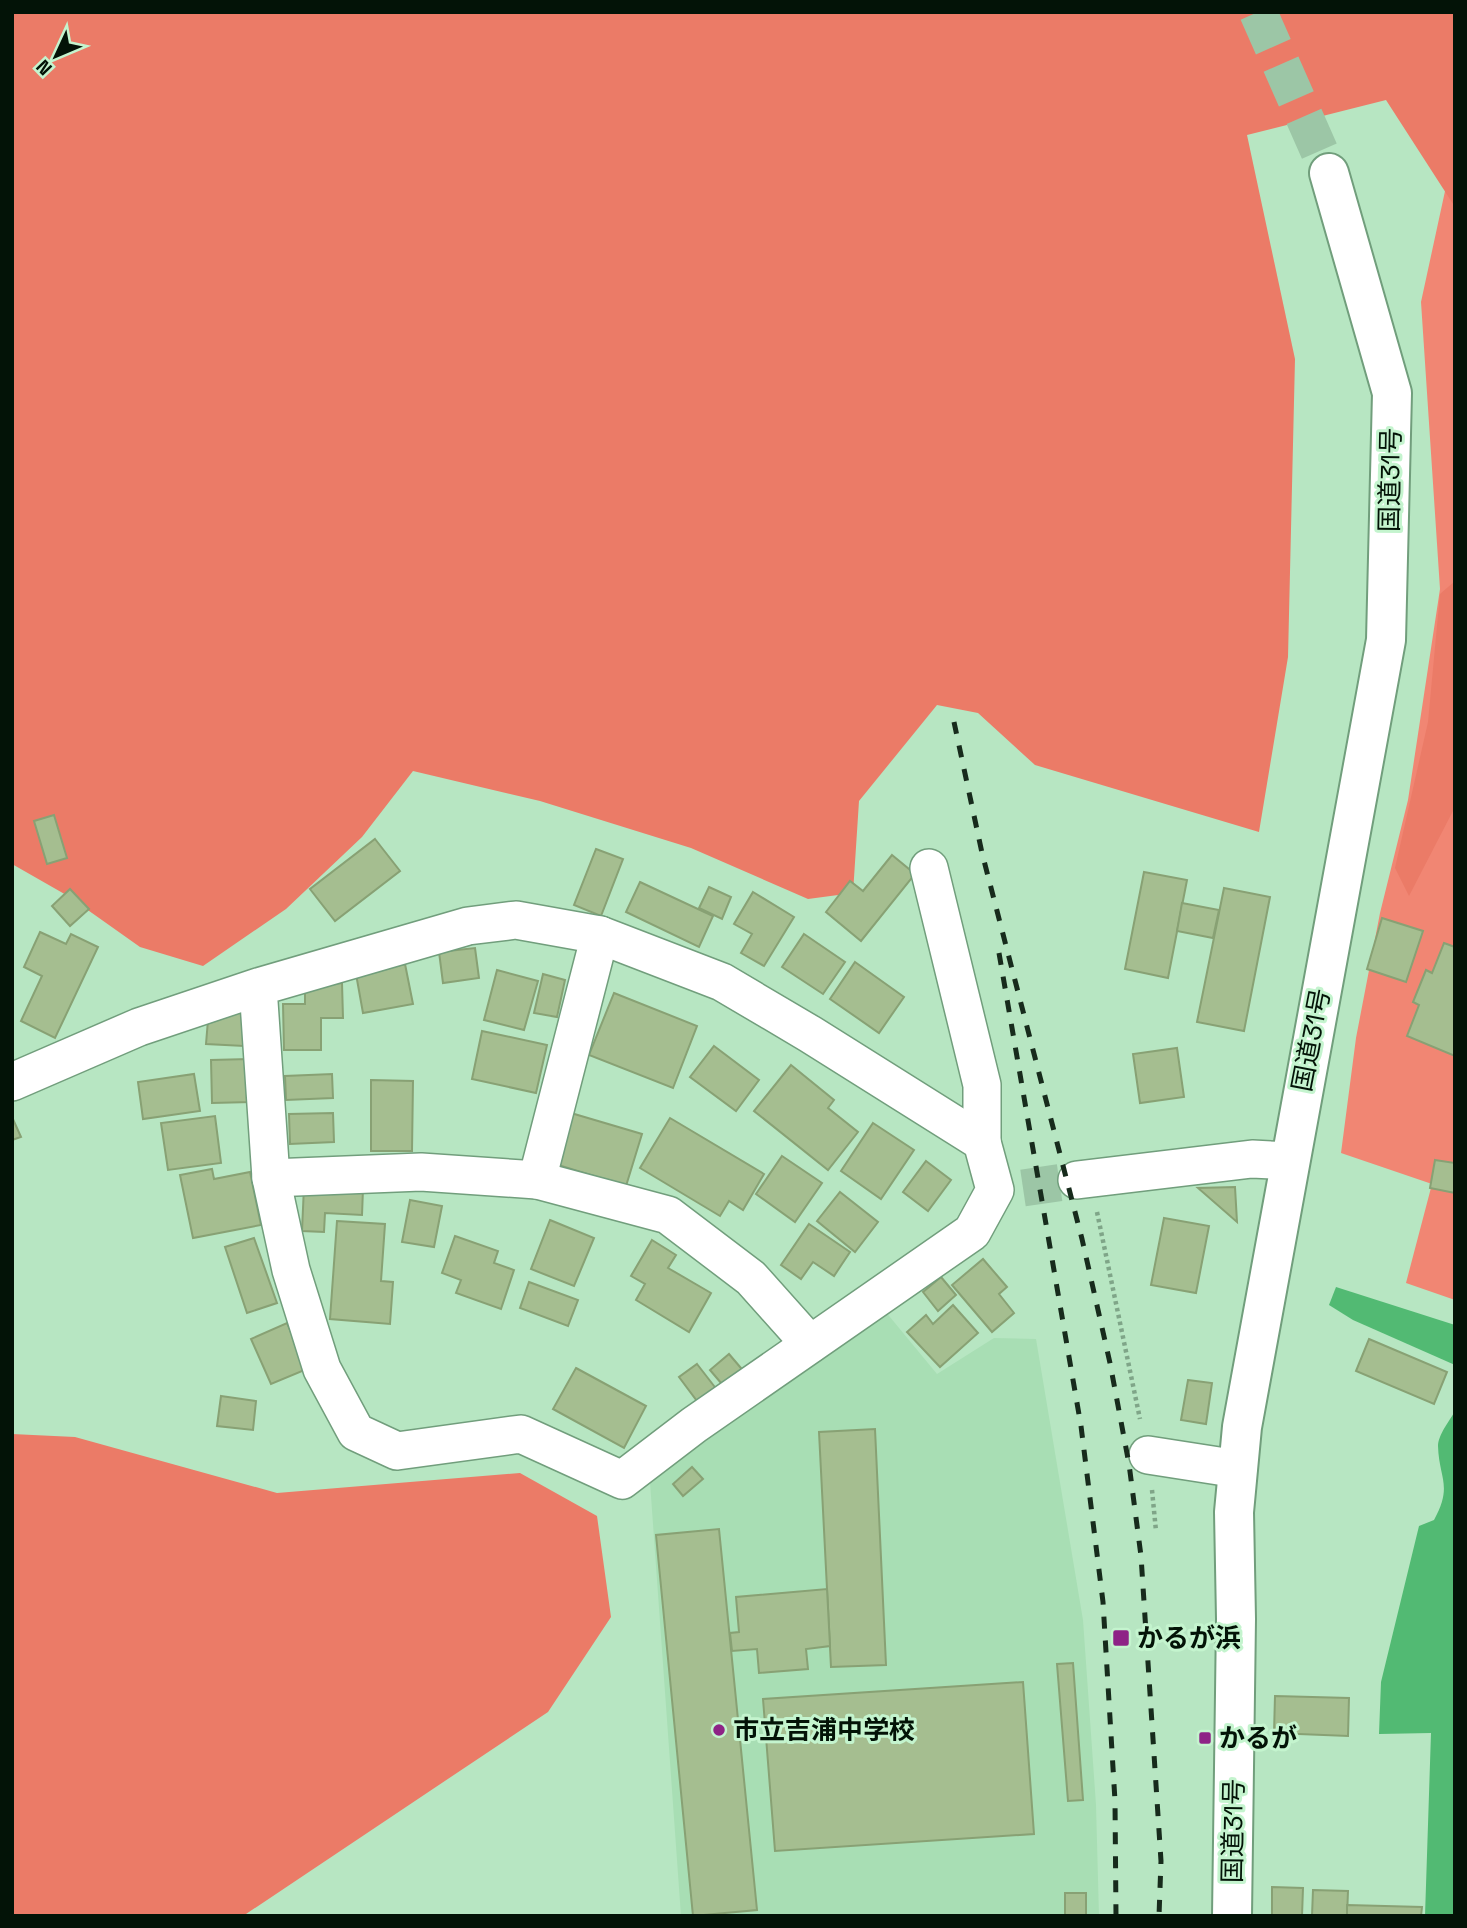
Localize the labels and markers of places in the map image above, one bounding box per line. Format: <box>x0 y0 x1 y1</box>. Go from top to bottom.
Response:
place label: かるが浜 <box>1137 1621 1241 1655</box>
marker: かるが浜 <box>1111 1628 1131 1648</box>
place label: 市立吉浦中学校 <box>733 1713 915 1747</box>
place label: かるが <box>1219 1721 1297 1755</box>
marker: 市立吉浦中学校 <box>711 1722 727 1738</box>
marker: かるが <box>1197 1730 1213 1746</box>

